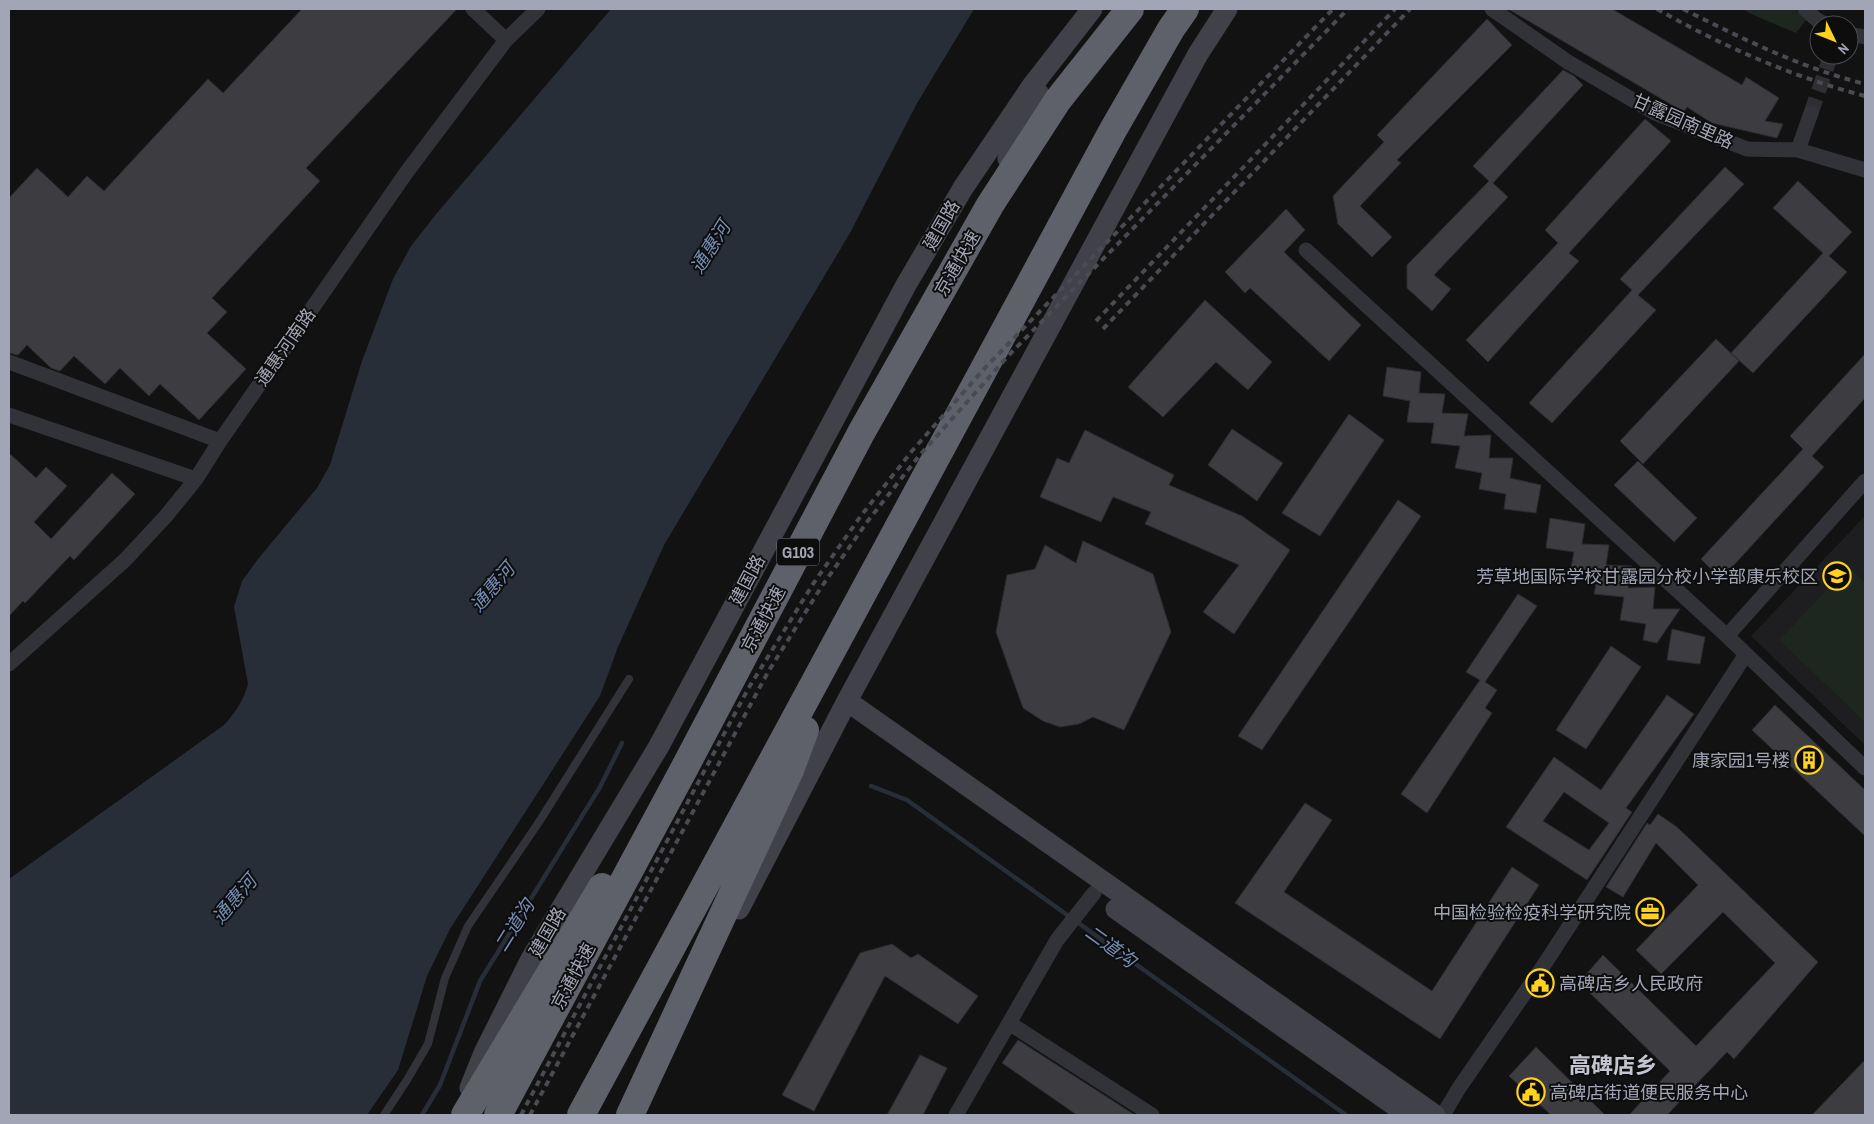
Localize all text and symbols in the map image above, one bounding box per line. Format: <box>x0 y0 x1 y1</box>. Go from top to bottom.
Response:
north arrow <box>1809 15 1859 65</box>
text: N <box>1834 40 1853 58</box>
street label: 甘露园南里路 <box>1629 88 1737 154</box>
street label: 建国路 <box>917 195 965 255</box>
water label: 通惠河 <box>684 213 738 278</box>
street label: 京通快速 <box>928 226 986 300</box>
street label: 通惠河南路 <box>249 303 321 391</box>
road number: G103 <box>777 538 819 566</box>
street label: 建国路 <box>723 550 771 610</box>
water label: 通惠河 <box>464 554 523 617</box>
school or university icon: 芳草地国际学校甘露园分校小学部康乐校区 <box>1822 561 1852 591</box>
place label: 芳草地国际学校甘露园分校小学部康乐校区 <box>1476 564 1818 589</box>
street label: 京通快速 <box>735 581 791 657</box>
building icon: 康家园1号楼 <box>1794 745 1824 775</box>
place label: 康家园1号楼 <box>1692 748 1790 773</box>
water label: 通惠河 <box>206 866 265 929</box>
water label: 二道沟 <box>488 892 541 956</box>
office icon: 中国检验检疫科学研究院 <box>1635 897 1665 927</box>
place label: 中国检验检疫科学研究院 <box>1433 900 1631 925</box>
street label: 建国路 <box>523 902 571 962</box>
water label: 二道沟 <box>1080 919 1143 974</box>
street label: 京通快速 <box>545 938 601 1014</box>
public building icon: 高碑店乡人民政府 <box>1525 968 1555 998</box>
place label: 高碑店乡人民政府 <box>1559 971 1703 996</box>
district label: 高碑店乡 <box>1569 1050 1657 1080</box>
public building icon: 高碑店街道便民服务中心 <box>1516 1077 1546 1107</box>
place label: 高碑店街道便民服务中心 <box>1550 1080 1748 1105</box>

